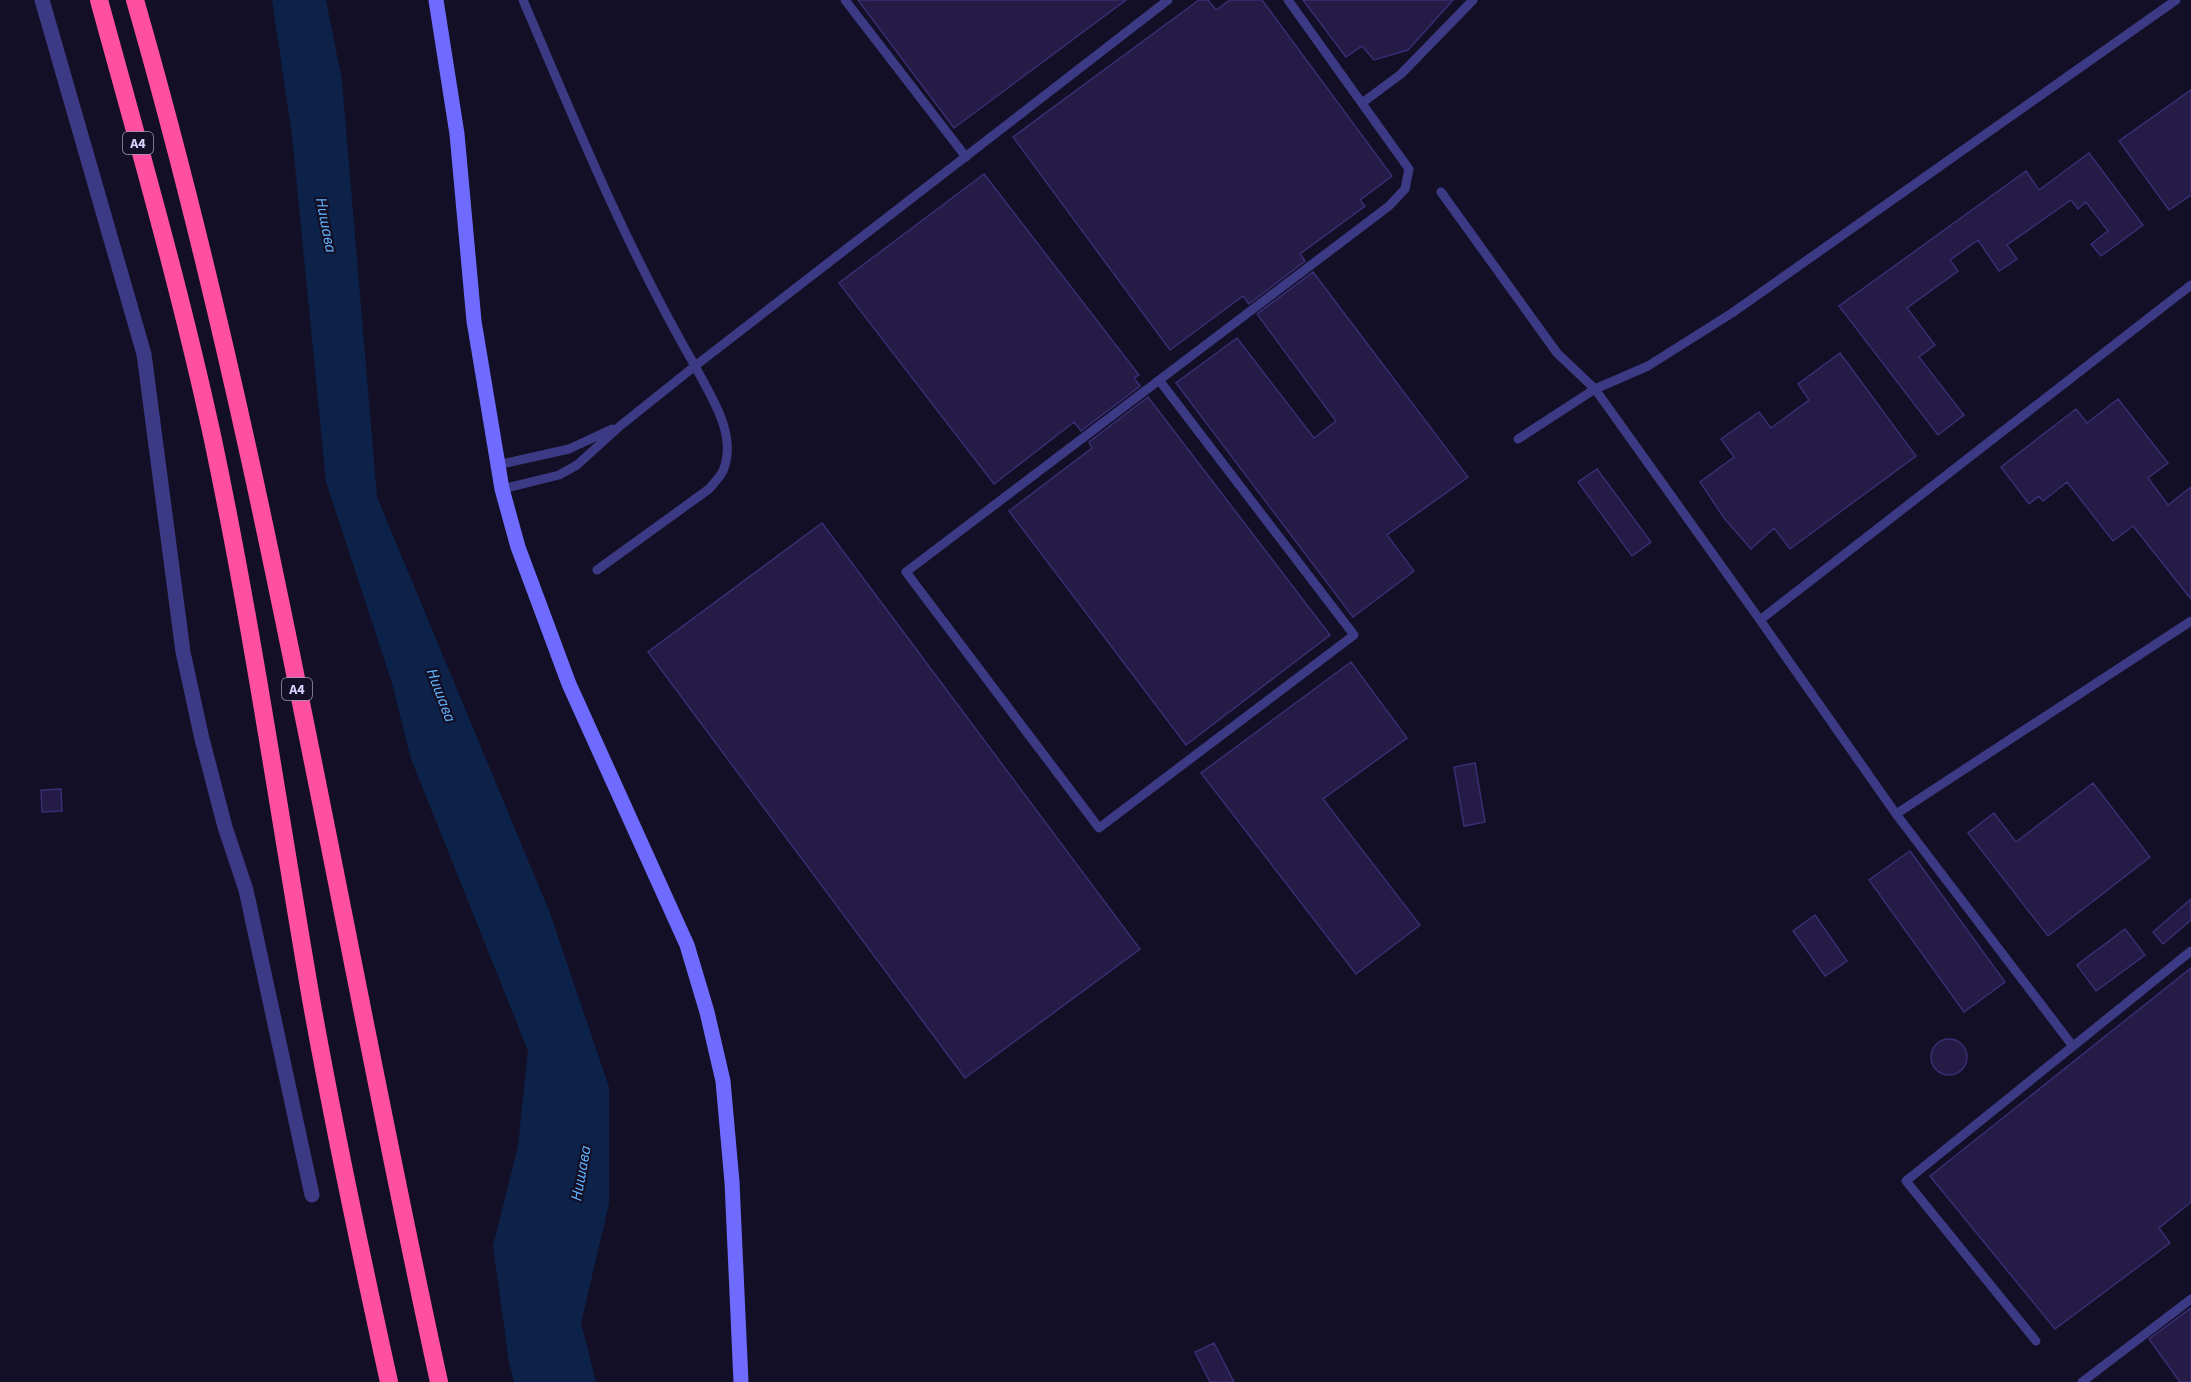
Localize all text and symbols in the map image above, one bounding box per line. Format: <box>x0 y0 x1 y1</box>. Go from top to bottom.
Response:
road number: A4 <box>123 132 153 154</box>
water label: Нишава <box>310 196 342 255</box>
water label: Нишава <box>421 665 461 726</box>
road number: A4 <box>282 678 312 700</box>
water label: Нишава <box>565 1143 597 1203</box>

